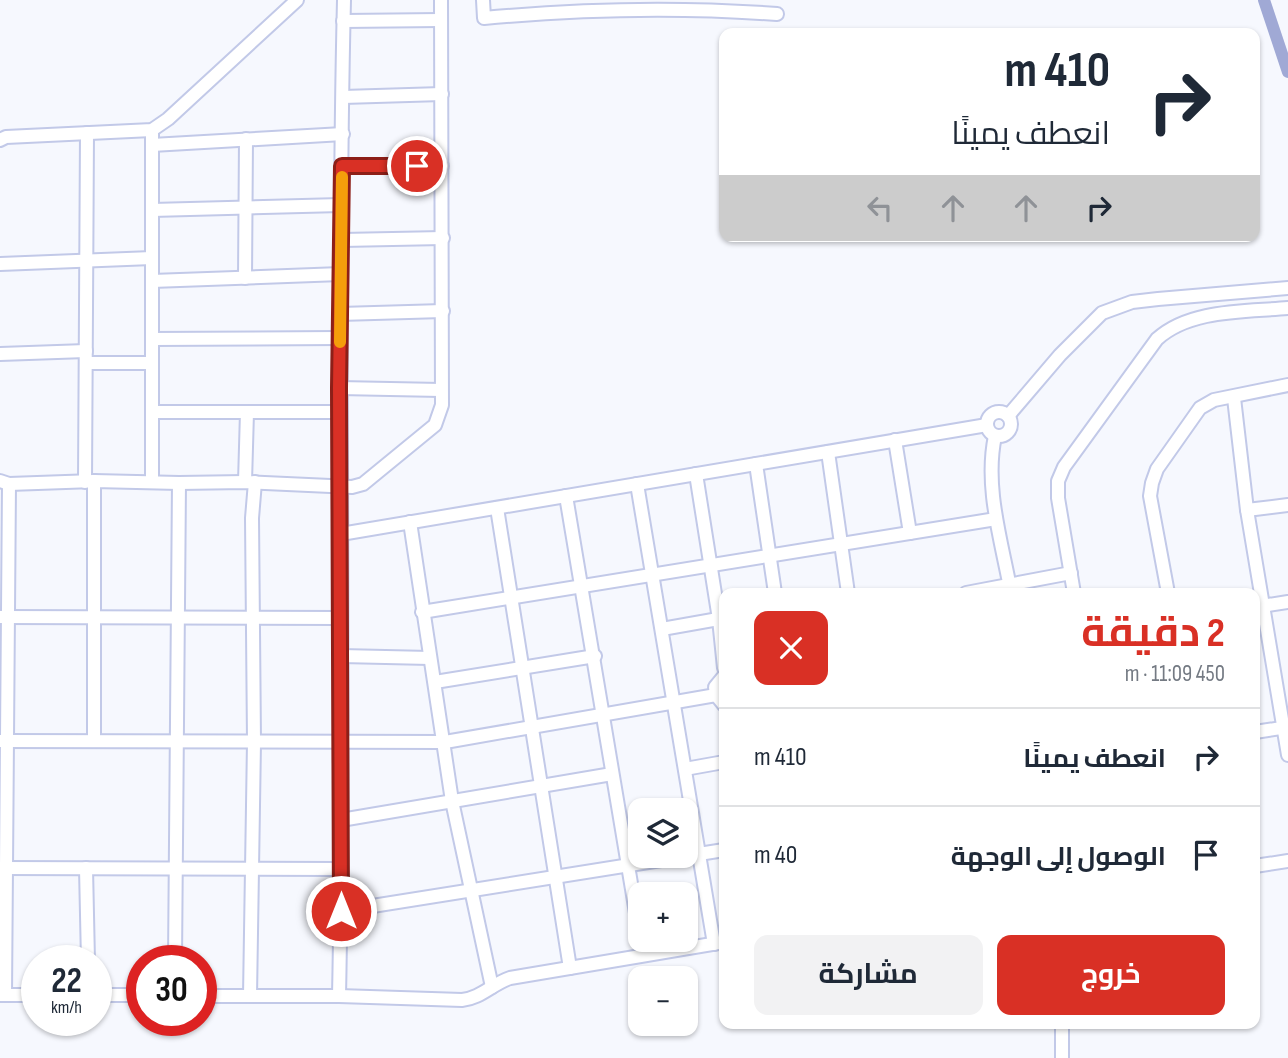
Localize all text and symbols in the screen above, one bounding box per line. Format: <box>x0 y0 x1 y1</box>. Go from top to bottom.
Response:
text: 410 m <box>1004 42 1110 101</box>
icon: right <box>1134 56 1225 147</box>
text: انعطف يمينًا <box>951 115 1110 154</box>
pin <box>387 136 447 196</box>
icon: arrive <box>398 147 436 185</box>
icon: left <box>861 189 899 227</box>
icon: ahead <box>934 189 972 227</box>
icon: ahead <box>1007 189 1045 227</box>
icon: right <box>1080 189 1118 227</box>
text: 2 دقيقة <box>1081 608 1225 659</box>
button: close <box>754 611 828 685</box>
text: 450 m · 11:09 <box>1125 660 1225 688</box>
icon: right <box>1187 738 1225 776</box>
text: 410 m <box>754 742 807 773</box>
text: انعطف يمينًا <box>1023 744 1166 775</box>
map controls <box>628 798 698 1036</box>
button: layers <box>628 798 698 868</box>
icon: arrive <box>1187 836 1225 874</box>
text: 40 m <box>754 840 797 871</box>
text: الوصول إلى الوجهة <box>951 842 1166 873</box>
position arrow <box>304 874 378 948</box>
button: + <box>628 882 698 952</box>
button: مشاركة <box>754 935 983 1015</box>
button: خروج <box>997 935 1225 1015</box>
speed limit sign: 30 <box>126 945 217 1036</box>
text: 22 <box>51 960 82 1003</box>
button: − <box>628 966 698 1036</box>
text: km/h <box>51 997 82 1018</box>

